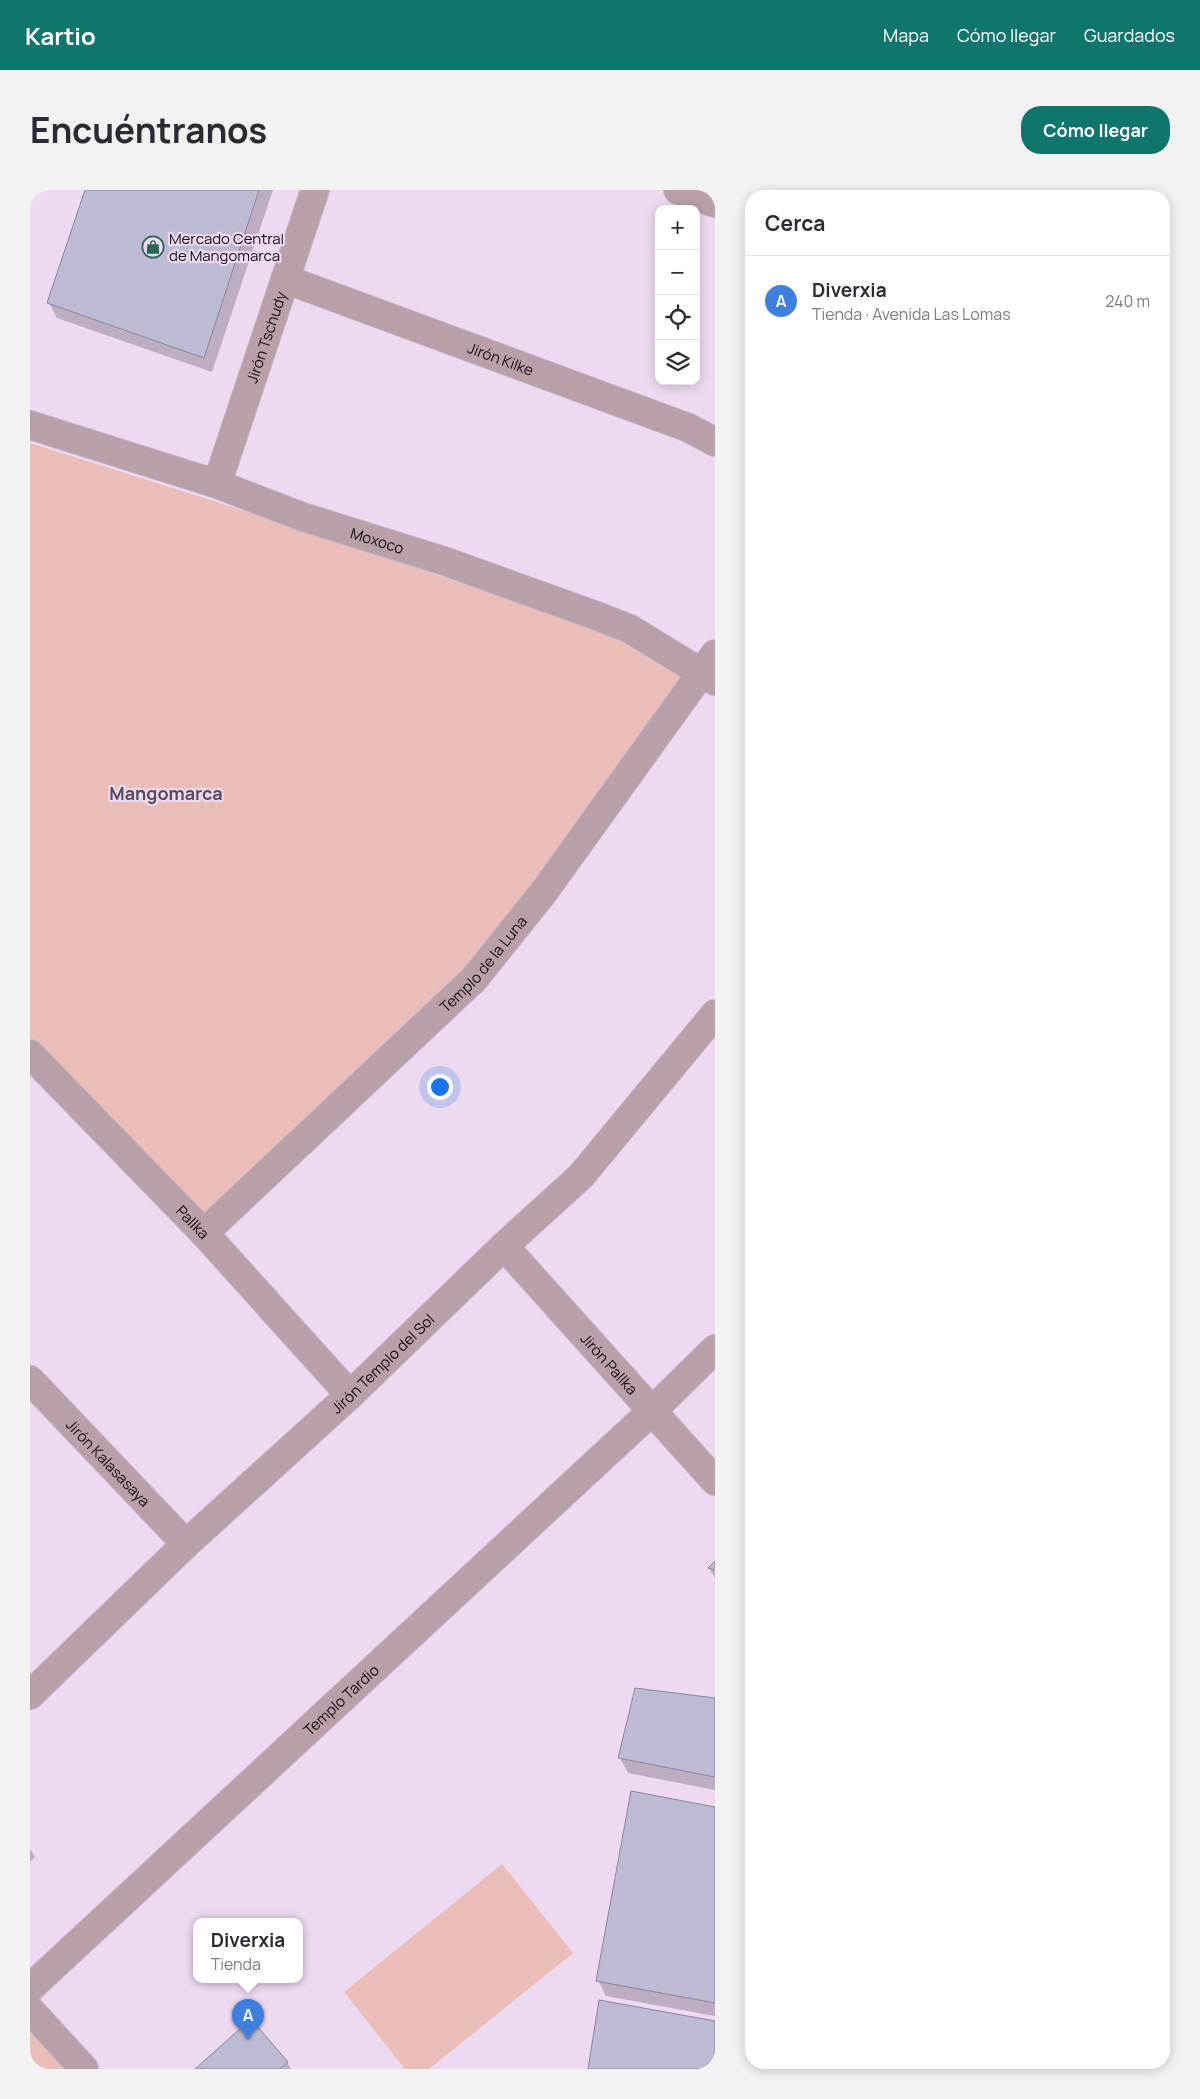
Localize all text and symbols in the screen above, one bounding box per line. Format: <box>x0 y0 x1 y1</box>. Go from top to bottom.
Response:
text: Kartio <box>25 19 96 52</box>
text: Mapa <box>883 23 929 47</box>
text: Cómo llegar <box>957 23 1056 47</box>
text: Guardados <box>1084 23 1175 47</box>
text: Encuéntranos <box>30 106 267 154</box>
button: Cómo llegar <box>1021 106 1170 154</box>
map controls <box>655 205 700 385</box>
button: + <box>655 205 700 250</box>
text: Cerca <box>765 209 825 237</box>
place label: Mercado Central de Mangomarca <box>169 228 284 266</box>
shop icon: Mercado Central de Mangomarca <box>141 235 165 259</box>
button: − <box>655 250 700 295</box>
text: Diverxia <box>812 277 887 303</box>
street label: Jirón Tschudy <box>241 288 291 386</box>
text: A <box>776 290 786 312</box>
text: 240 m <box>1105 290 1150 312</box>
button: locate <box>655 295 700 340</box>
text: Tienda · Avenida Las Lomas <box>812 303 1011 325</box>
street label: Jirón Kilke <box>465 337 537 380</box>
button: layers <box>655 340 700 385</box>
street label: Moxoco <box>348 522 407 558</box>
district label: Mangomarca <box>109 781 223 805</box>
street label: Templo de la Luna <box>435 911 531 1017</box>
your location <box>427 1074 453 1100</box>
street label: Pallka <box>172 1200 215 1243</box>
street label: Jirón Templo del Sol <box>326 1309 439 1418</box>
street label: Jirón Pallka <box>576 1328 643 1399</box>
street label: Jirón Kalasasaya <box>62 1414 155 1511</box>
street label: Templo Tardio <box>298 1659 383 1740</box>
popup <box>193 1918 303 1983</box>
text: Diverxia <box>211 1927 285 1953</box>
text: Tienda <box>211 1953 261 1975</box>
pin: A <box>232 1999 264 2040</box>

